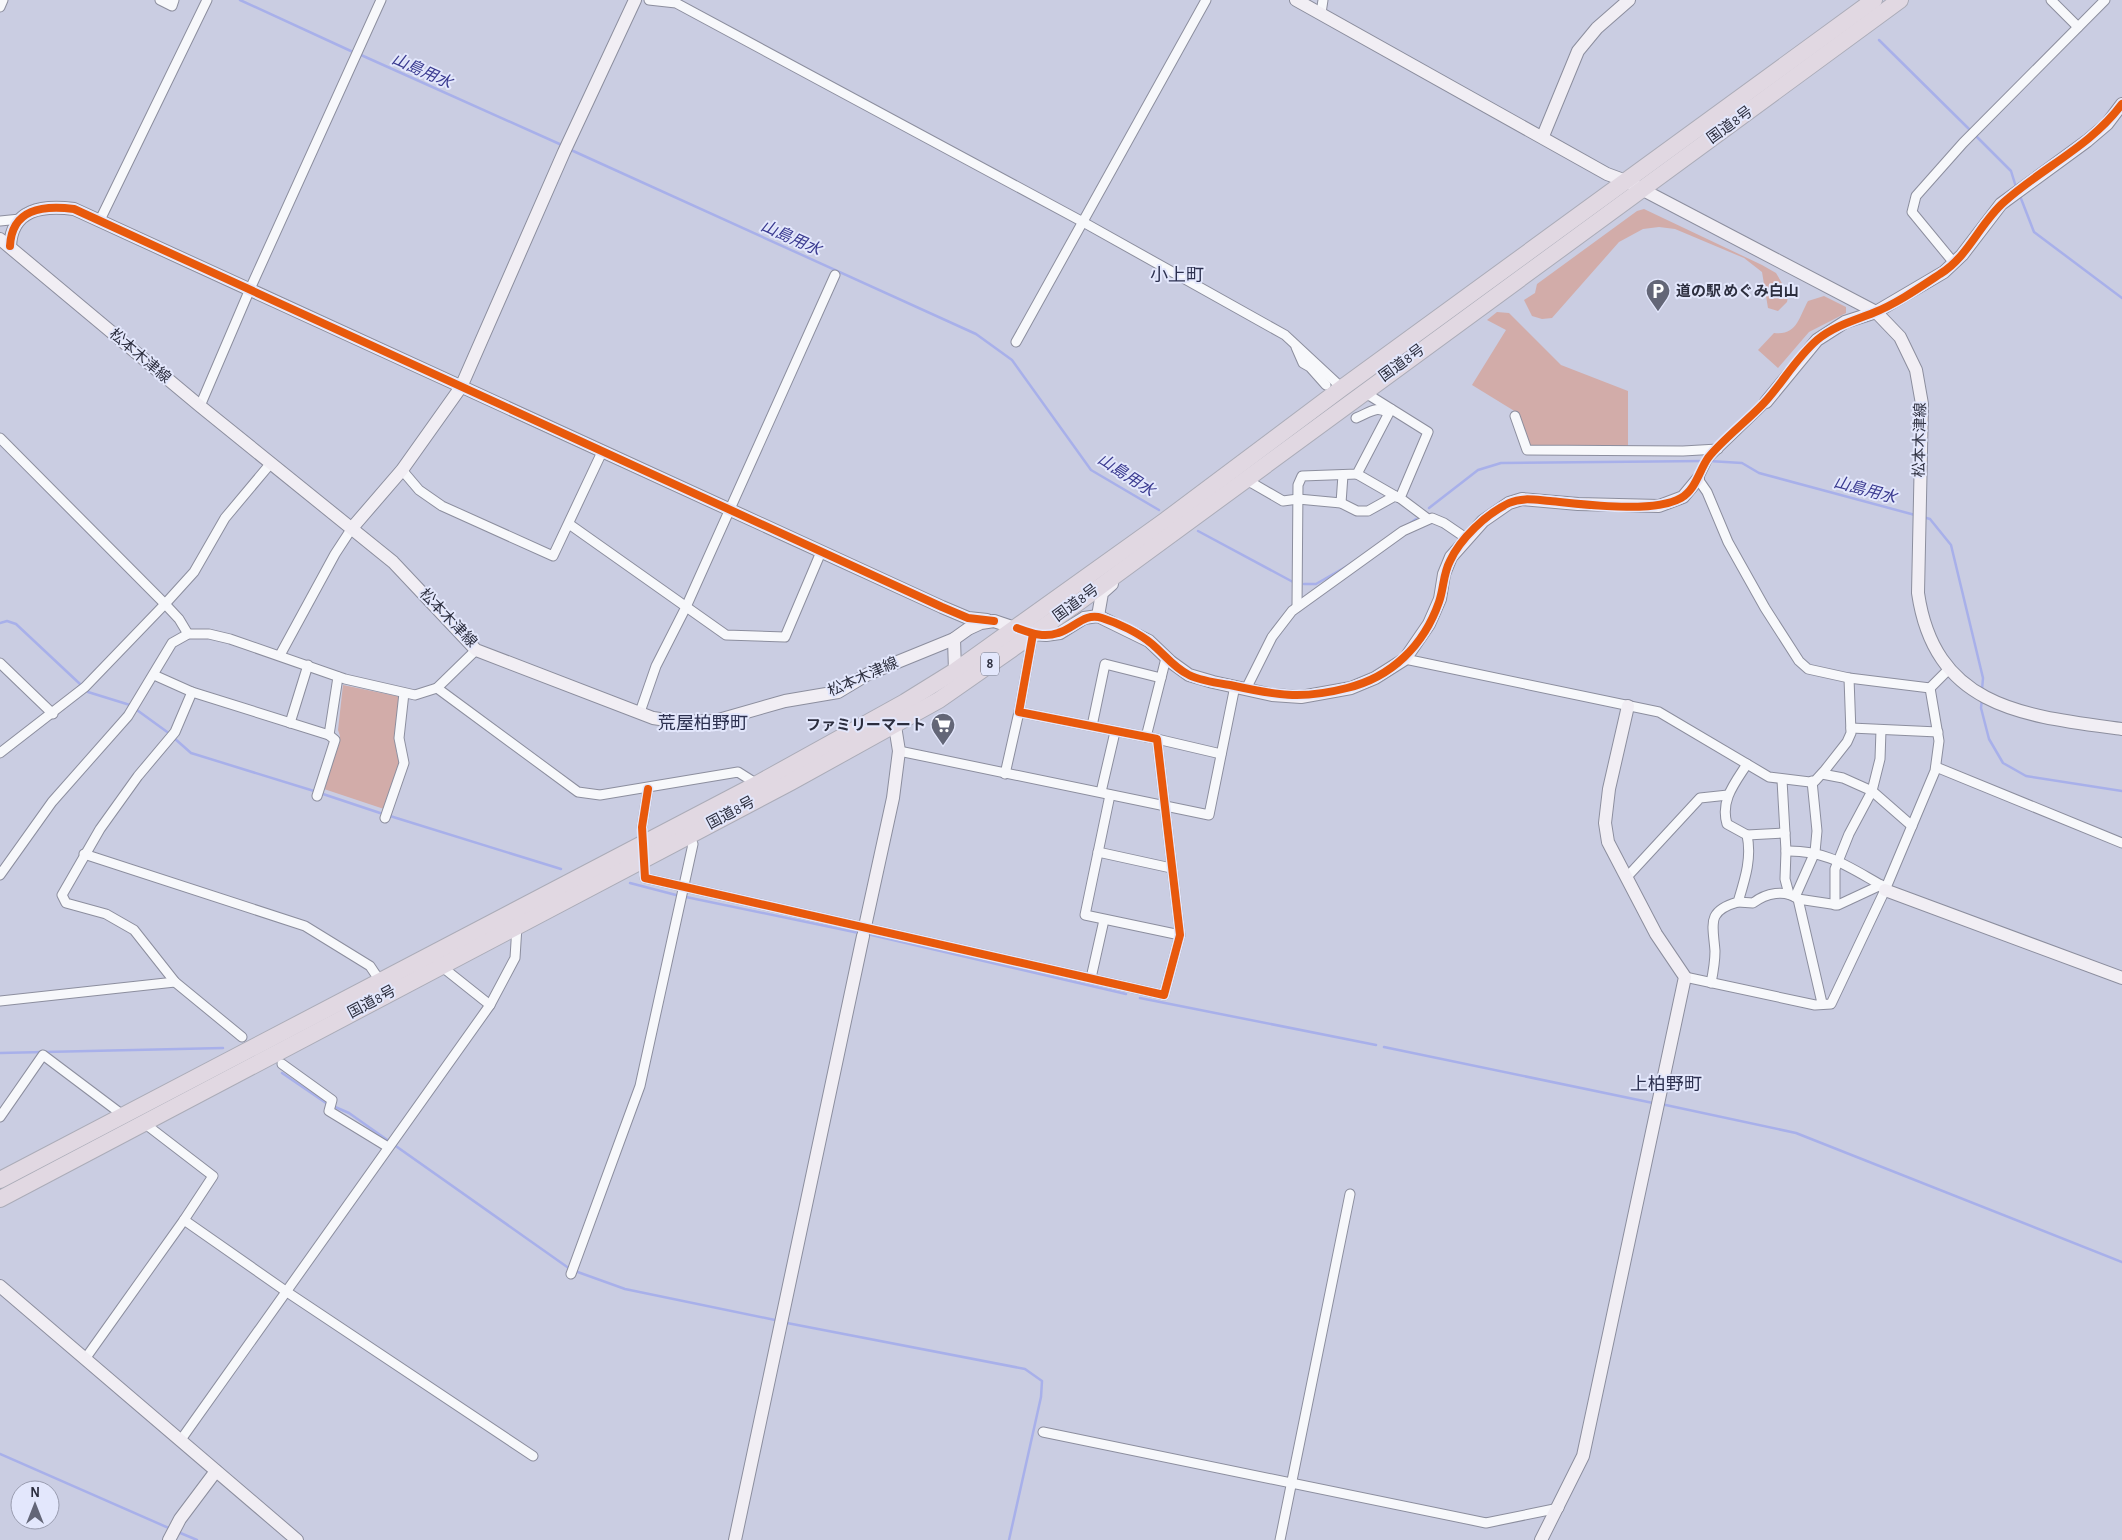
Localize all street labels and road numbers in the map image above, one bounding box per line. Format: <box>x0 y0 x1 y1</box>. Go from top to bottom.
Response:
street label: 国道8号 <box>1704 103 1755 146</box>
street label: 松本木津線 <box>106 325 174 386</box>
street label: 国道8号 <box>1376 341 1427 384</box>
street label: 松本木津線 <box>1911 402 1928 478</box>
street label: 国道8号 <box>1050 581 1101 624</box>
street label: 松本木津線 <box>417 585 480 650</box>
road number: 8 <box>981 652 999 676</box>
street label: 松本木津線 <box>825 654 900 699</box>
street label: 国道8号 <box>704 793 758 832</box>
street label: 国道8号 <box>345 982 399 1021</box>

